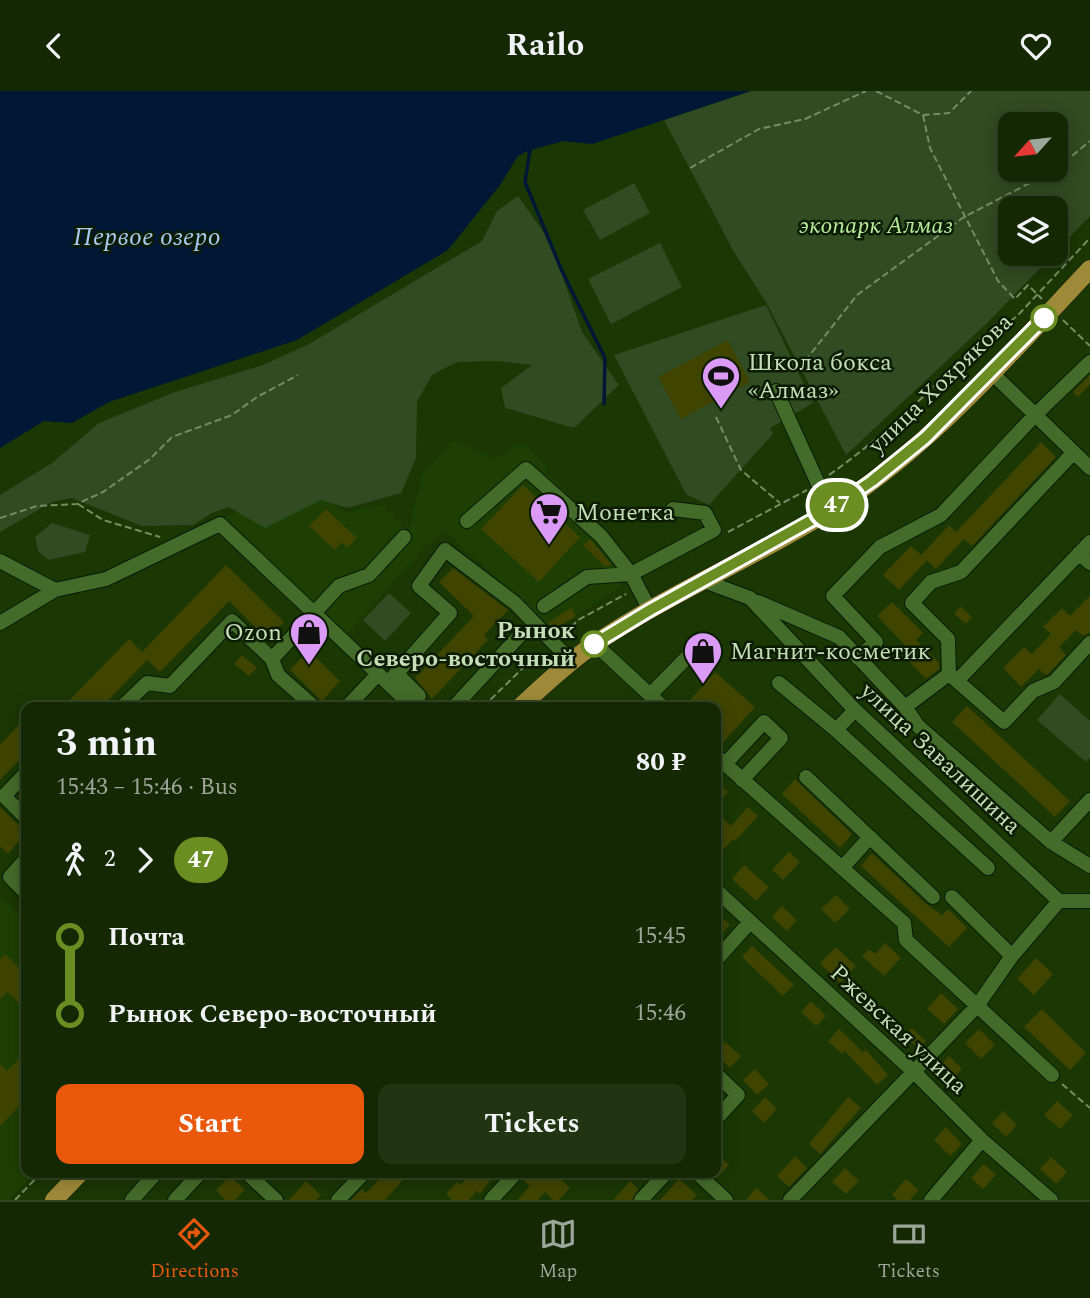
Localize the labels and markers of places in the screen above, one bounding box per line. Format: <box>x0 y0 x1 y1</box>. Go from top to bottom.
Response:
unlabelled marker <box>1031 305 1057 331</box>
place label: Школа бокса «Алмаз» <box>748 345 892 409</box>
sports icon: Школа бокса «Алмаз» <box>700 355 742 410</box>
supermarket icon: Монетка <box>528 491 570 546</box>
place label: Монетка <box>576 495 675 531</box>
shop icon: Ozon <box>288 611 330 666</box>
place label: Рынок Северо-восточный <box>356 613 576 677</box>
place label: Ozon <box>224 615 282 651</box>
shop icon: Магнит-косметик <box>682 630 724 685</box>
marker: Рынок Северо-восточный <box>581 631 607 657</box>
place label: Магнит-косметик <box>730 634 931 670</box>

